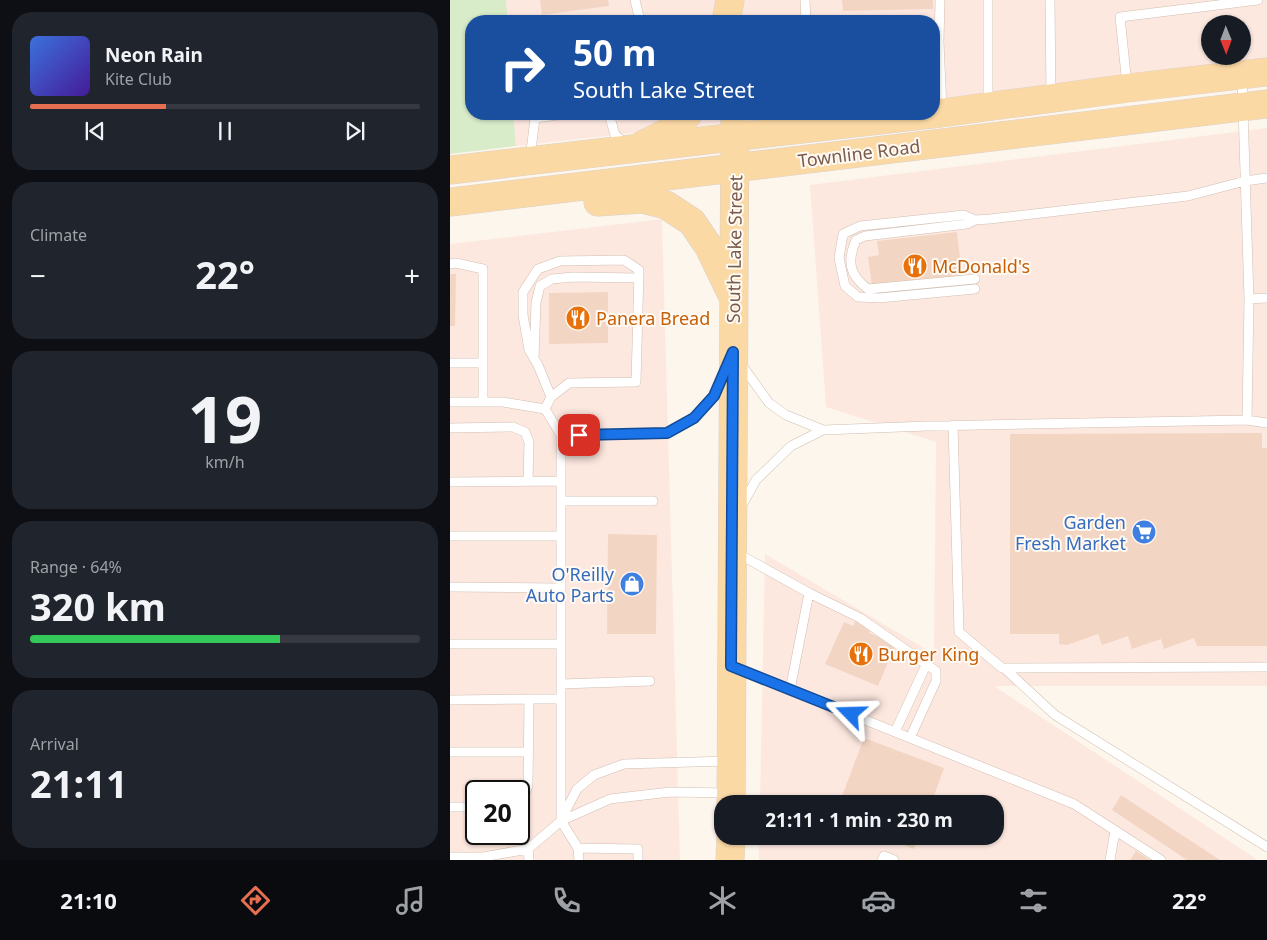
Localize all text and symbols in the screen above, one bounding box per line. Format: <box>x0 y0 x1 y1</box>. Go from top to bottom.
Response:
north arrow <box>1201 15 1251 65</box>
map controls <box>1201 15 1251 65</box>
text: 50 m <box>573 29 656 76</box>
icon: right <box>490 35 555 100</box>
text: Neon Rain <box>105 42 203 68</box>
text: Kite Club <box>105 68 172 90</box>
text: South Lake Street <box>573 74 754 104</box>
icon: previous <box>81 117 109 145</box>
icon: pause <box>211 117 239 145</box>
icon: next <box>341 117 369 145</box>
street label: Townline Road <box>796 134 922 172</box>
street label: South Lake Street <box>721 174 747 323</box>
text: Climate <box>30 224 87 246</box>
text: 22° <box>195 248 255 300</box>
restaurant icon: McDonald's <box>902 253 928 279</box>
place label: McDonald's <box>932 254 1030 278</box>
text: − <box>30 256 46 294</box>
text: + <box>404 256 420 294</box>
restaurant icon: Panera Bread <box>565 305 591 331</box>
place label: Panera Bread <box>596 306 710 330</box>
text: 19 <box>188 374 262 462</box>
pin <box>558 414 600 456</box>
icon: arrive <box>565 421 593 449</box>
text: km/h <box>205 451 245 473</box>
place label: Garden Fresh Market <box>1015 510 1126 555</box>
supermarket icon: Garden Fresh Market <box>1131 519 1157 545</box>
text: Range · 64% <box>30 556 122 578</box>
place label: O'Reilly Auto Parts <box>526 562 615 607</box>
shop icon: O'Reilly Auto Parts <box>619 571 645 597</box>
text: 320 km <box>30 580 166 632</box>
restaurant icon: Burger King <box>848 641 874 667</box>
place label: Burger King <box>878 642 979 666</box>
position arrow <box>824 687 876 739</box>
text: Arrival <box>30 733 79 755</box>
text: 21:11 <box>30 757 128 809</box>
speed limit sign: 20 <box>465 780 530 845</box>
text: 21:11 · 1 min · 230 m <box>765 807 953 833</box>
icon: directions <box>238 883 273 918</box>
icon: music <box>393 883 428 918</box>
icon: phone <box>549 883 584 918</box>
icon: climate <box>705 883 740 918</box>
icon: car <box>861 883 896 918</box>
icon: filters <box>1016 883 1051 918</box>
text: 21:10 <box>60 885 117 915</box>
text: 22° <box>1172 885 1207 915</box>

